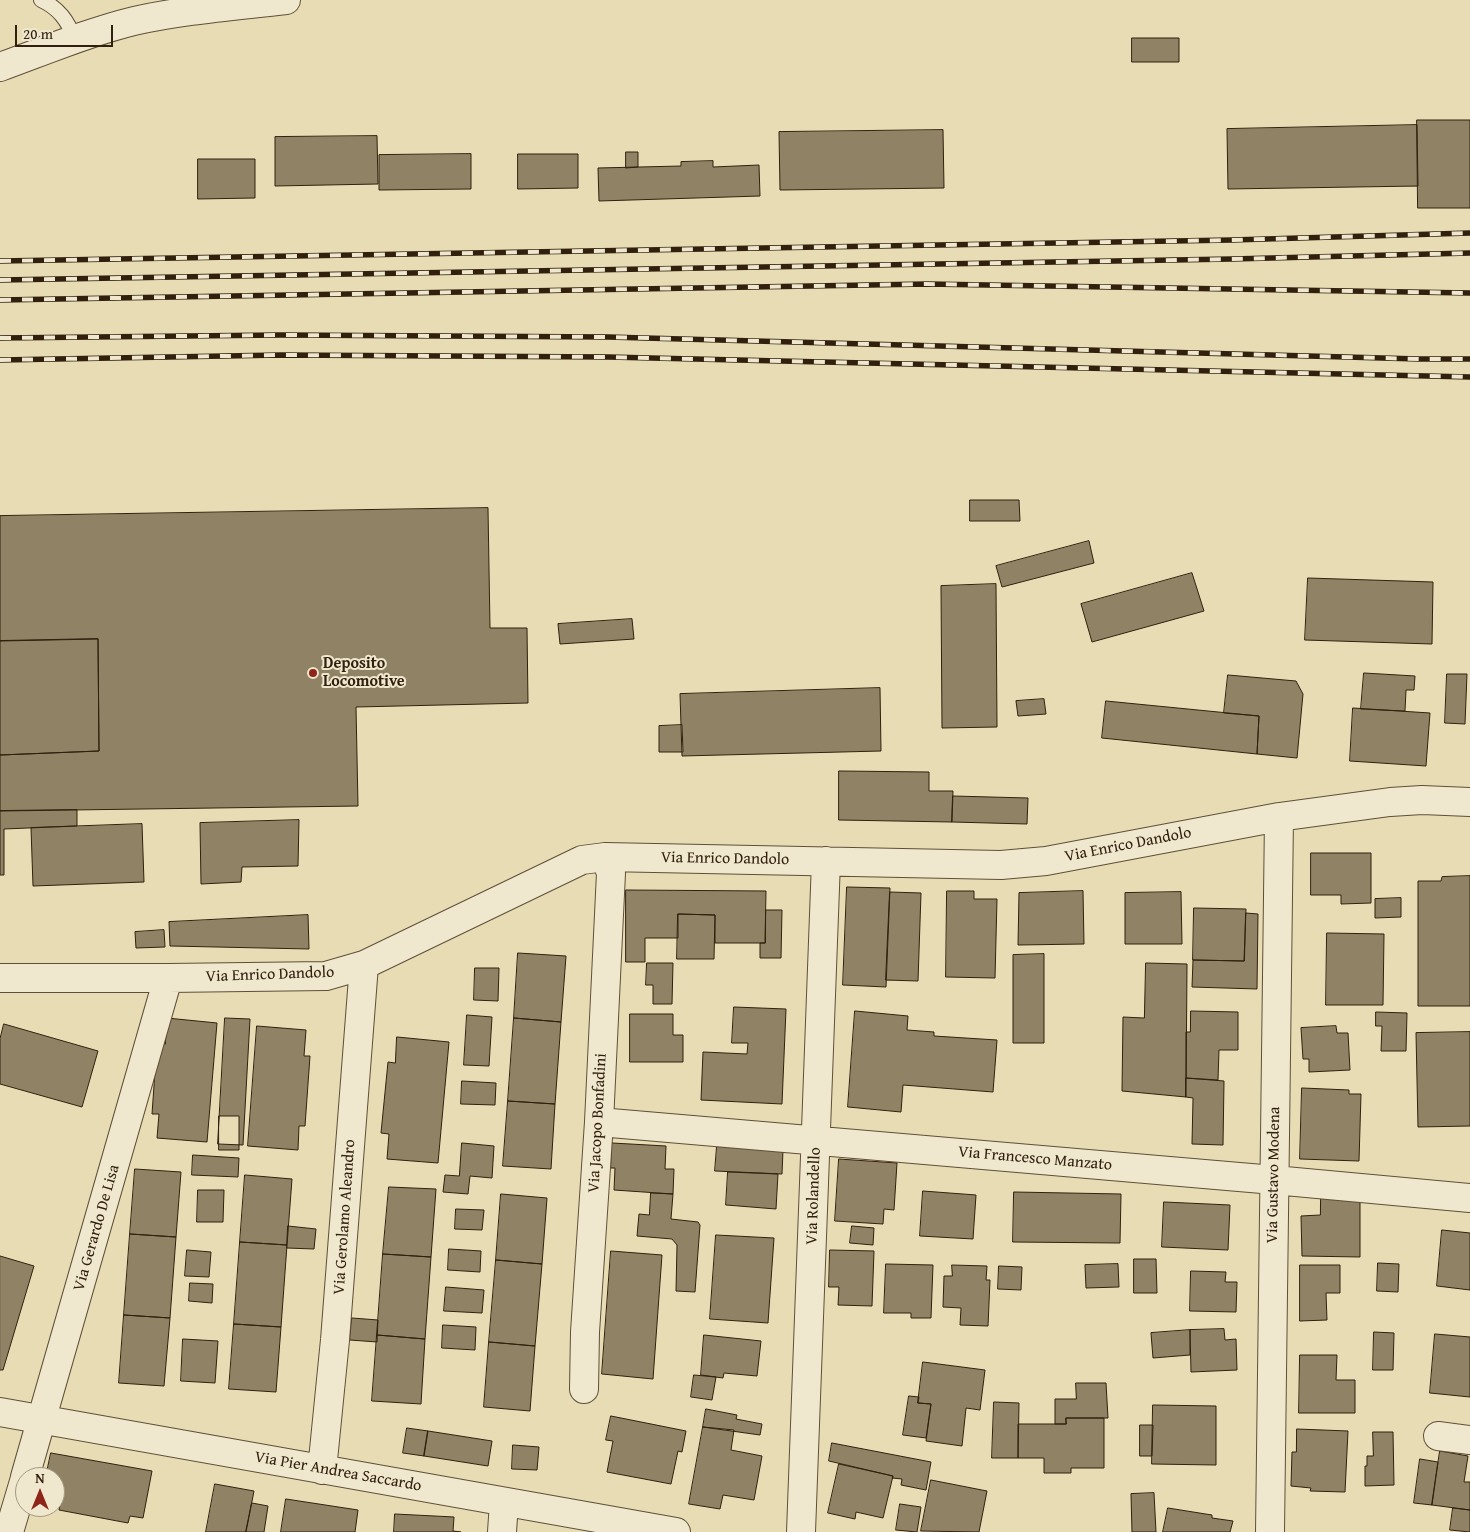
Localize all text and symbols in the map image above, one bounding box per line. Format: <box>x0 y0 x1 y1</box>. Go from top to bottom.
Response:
scale bar <box>18 15 115 47</box>
text: 20 m <box>23 23 53 44</box>
place label: Deposito Locomotive <box>323 654 405 692</box>
marker: Deposito Locomotive <box>307 667 319 679</box>
street label: Via Enrico Dandolo <box>1063 823 1193 867</box>
street label: Via Enrico Dandolo <box>661 848 789 870</box>
street label: Via Enrico Dandolo <box>205 963 335 987</box>
street label: Via Jacopo Bonfadini <box>585 1053 611 1193</box>
street label: Via Gustavo Modena <box>1263 1107 1285 1243</box>
street label: Via Gerolamo Aleandro <box>330 1139 360 1295</box>
street label: Via Francesco Manzato <box>957 1143 1113 1175</box>
street label: Via Rolandello <box>803 1147 825 1245</box>
street label: Via Gerardo De Lisa <box>70 1163 124 1293</box>
street label: Via Pier Andrea Saccardo <box>253 1448 423 1496</box>
north arrow <box>15 1467 65 1517</box>
text: N <box>35 1468 45 1488</box>

